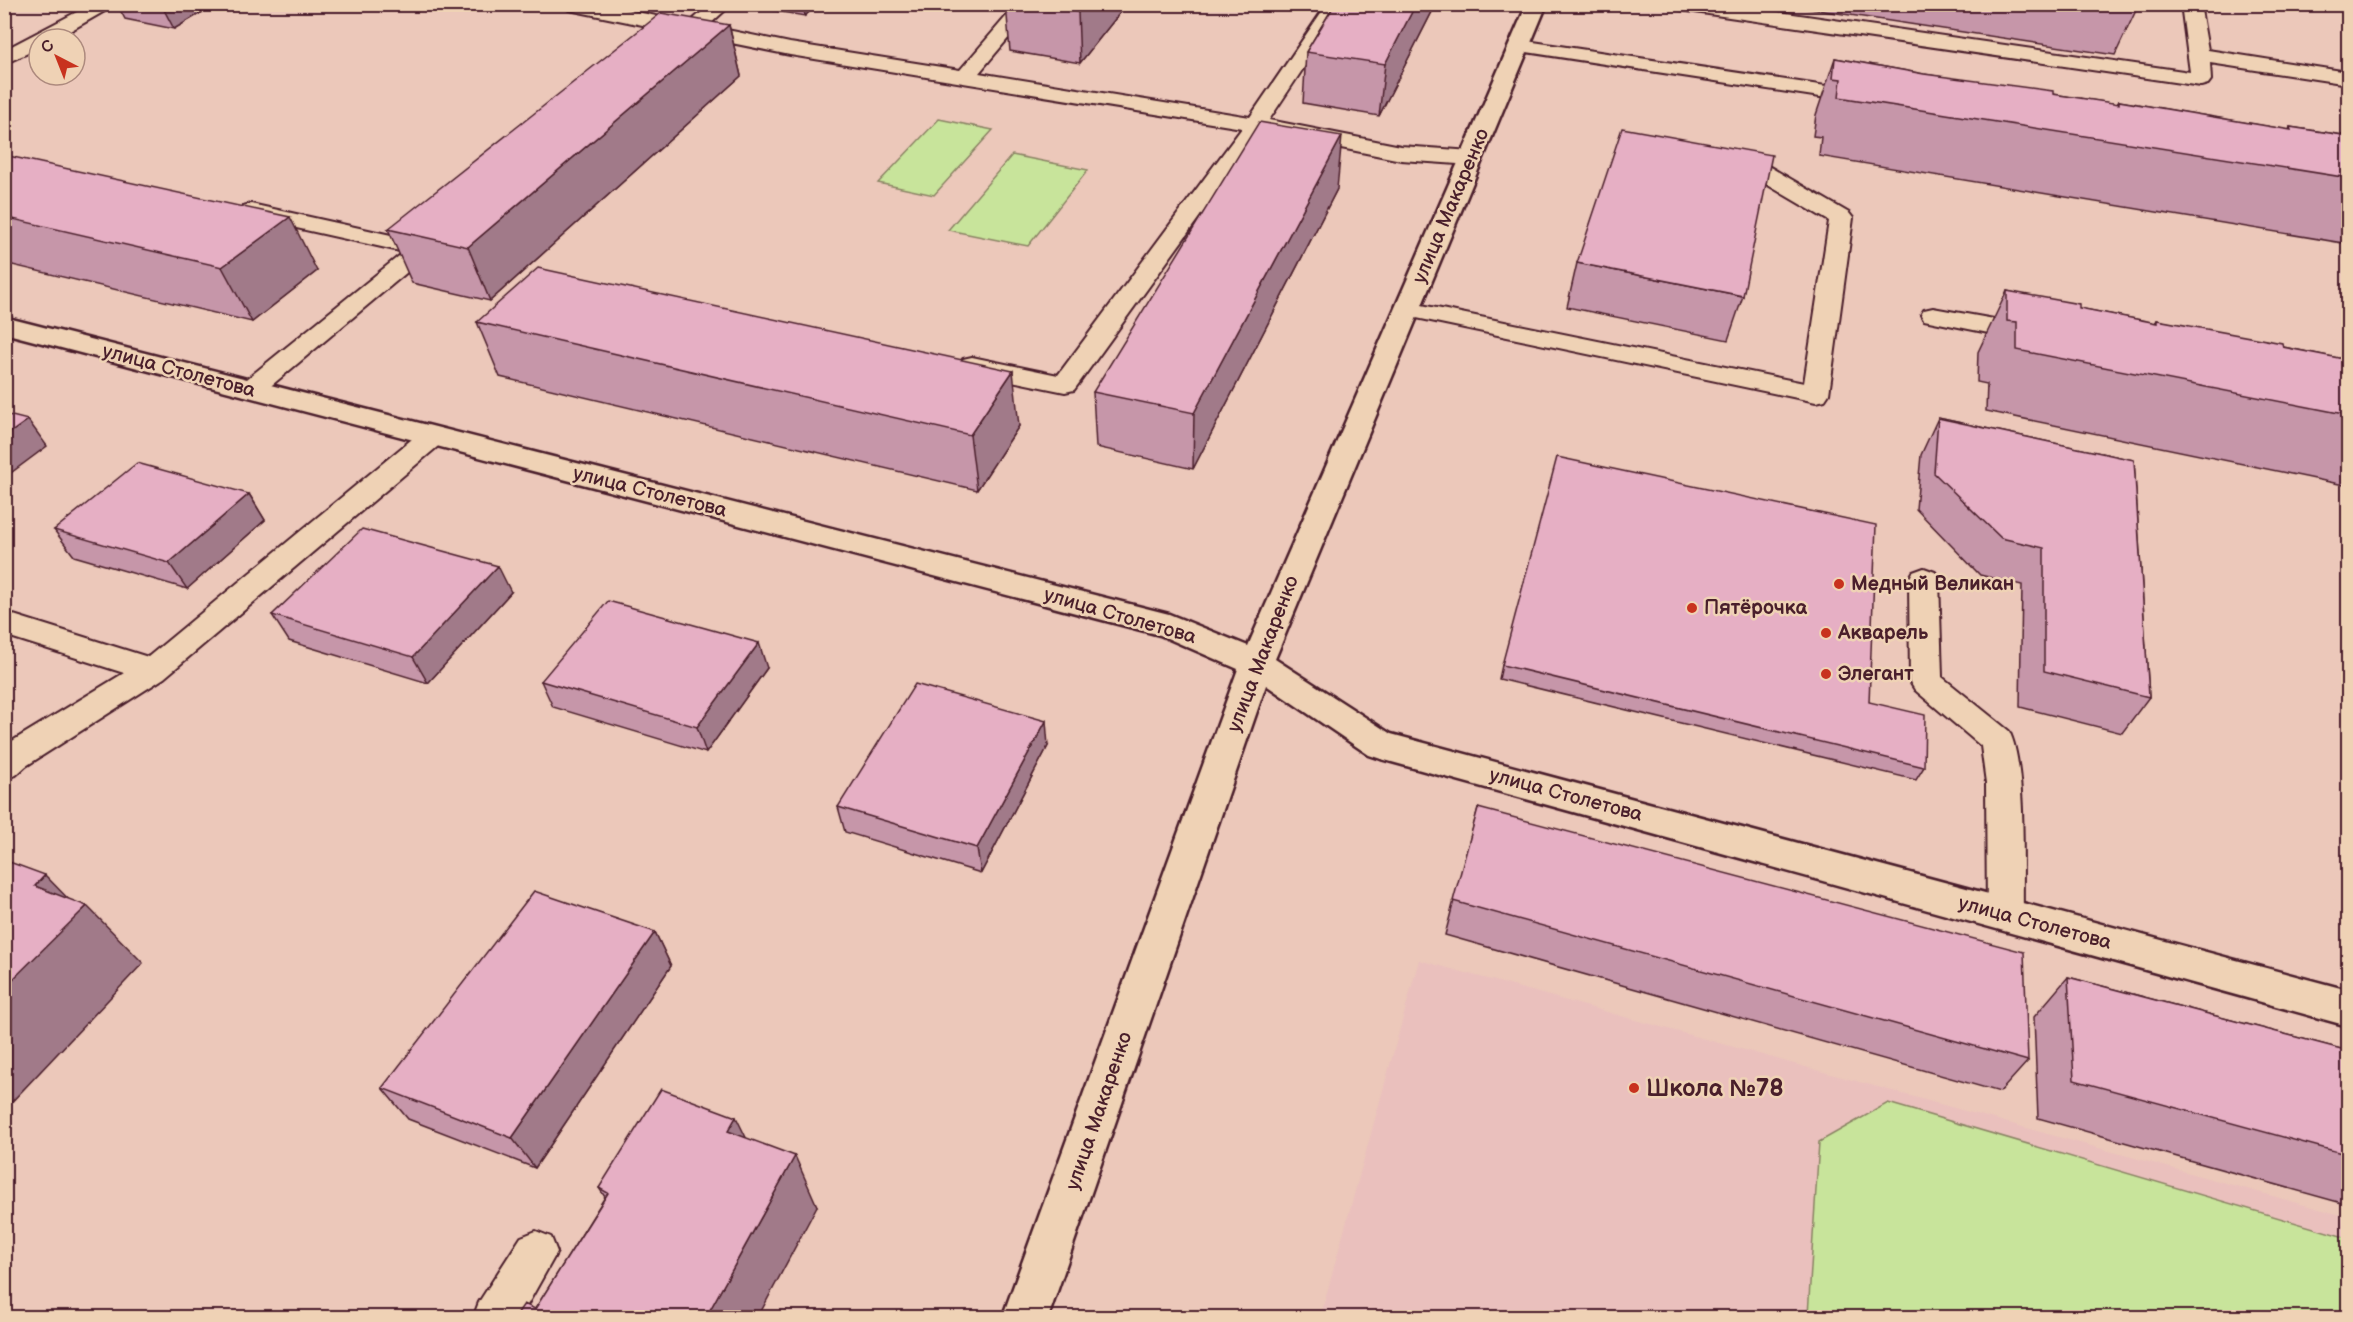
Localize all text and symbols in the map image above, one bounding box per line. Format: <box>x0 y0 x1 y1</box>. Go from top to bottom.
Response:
north arrow <box>27 27 87 87</box>
text: С <box>37 36 58 58</box>
street label: улица Макаренко <box>1408 125 1494 287</box>
street label: улица Столетова <box>100 339 258 403</box>
street label: улица Столетова <box>571 461 730 523</box>
street label: улица Макаренко <box>1222 572 1304 736</box>
place label: Медный Великан <box>1851 572 2014 596</box>
marker: Медный Великан <box>1832 577 1846 591</box>
street label: улица Столетова <box>1041 583 1199 649</box>
place label: Пятёрочка <box>1704 596 1807 620</box>
marker: Пятёрочка <box>1685 601 1699 615</box>
place label: Акварель <box>1837 621 1929 645</box>
marker: Акварель <box>1819 626 1833 640</box>
place label: Элегант <box>1838 662 1914 686</box>
marker: Элегант <box>1819 667 1833 681</box>
street label: улица Столетова <box>1487 763 1645 827</box>
street label: улица Столетова <box>1956 891 2114 955</box>
street label: улица Макаренко <box>1061 1029 1137 1193</box>
place label: Школа №78 <box>1646 1074 1784 1103</box>
marker: Школа №78 <box>1627 1081 1641 1095</box>

